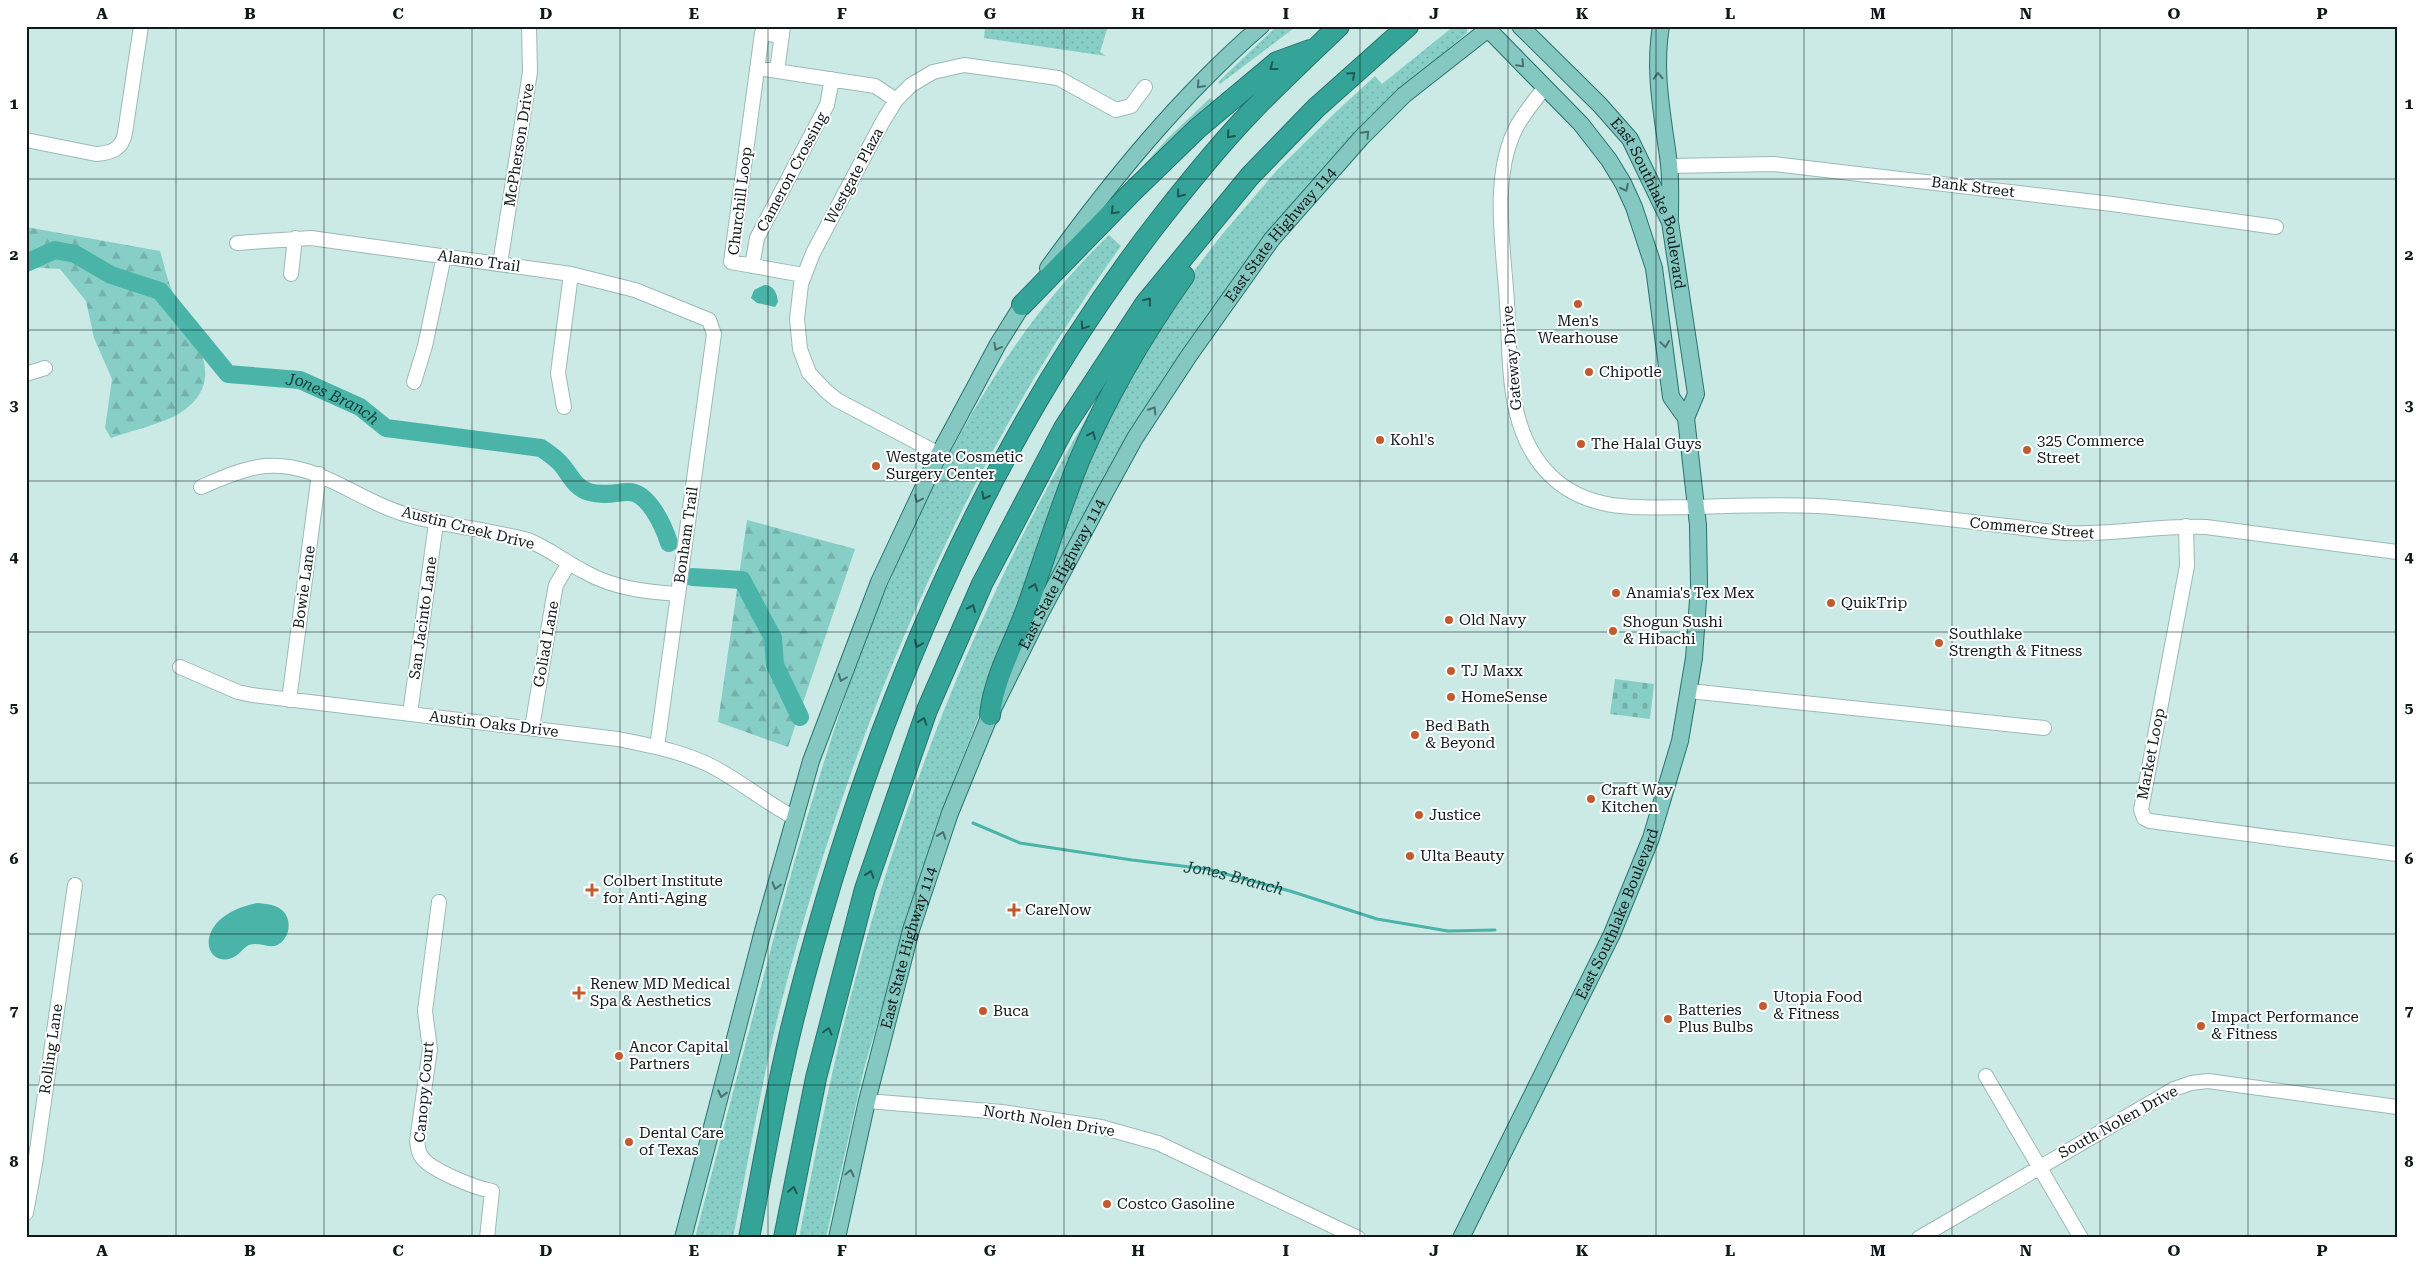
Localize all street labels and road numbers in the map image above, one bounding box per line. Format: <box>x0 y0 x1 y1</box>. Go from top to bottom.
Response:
street label: McPherson Drive <box>500 82 538 208</box>
street label: Cameron Crossing <box>753 109 831 235</box>
street label: East Southlake Boulevard <box>1606 114 1689 291</box>
street label: Westgate Plaza <box>821 125 887 227</box>
street label: Churchill Loop <box>724 146 756 256</box>
street label: East State Highway 114 <box>1221 163 1340 306</box>
street label: Bank Street <box>1930 173 2016 201</box>
street label: Alamo Trail <box>436 246 522 276</box>
street label: Gateway Drive <box>1498 305 1526 411</box>
street label: Bonham Trail <box>670 485 702 585</box>
street label: East State Highway 114 <box>1015 495 1109 653</box>
street label: Austin Creek Drive <box>400 503 536 553</box>
street label: Commerce Street <box>1969 514 2095 542</box>
street label: Bowie Lane <box>289 544 319 630</box>
street label: San Jacinto Lane <box>405 555 441 681</box>
street label: Goliad Lane <box>530 599 562 689</box>
street label: Austin Oaks Drive <box>428 707 560 741</box>
street label: Market Loop <box>2133 707 2169 801</box>
street label: East Southlake Boulevard <box>1572 826 1662 1003</box>
street label: East State Highway 114 <box>877 864 941 1031</box>
street label: Rolling Lane <box>36 1003 66 1095</box>
street label: Canopy Court <box>411 1040 437 1143</box>
street label: South Nolen Drive <box>2055 1082 2181 1162</box>
street label: North Nolen Drive <box>982 1102 1116 1140</box>

